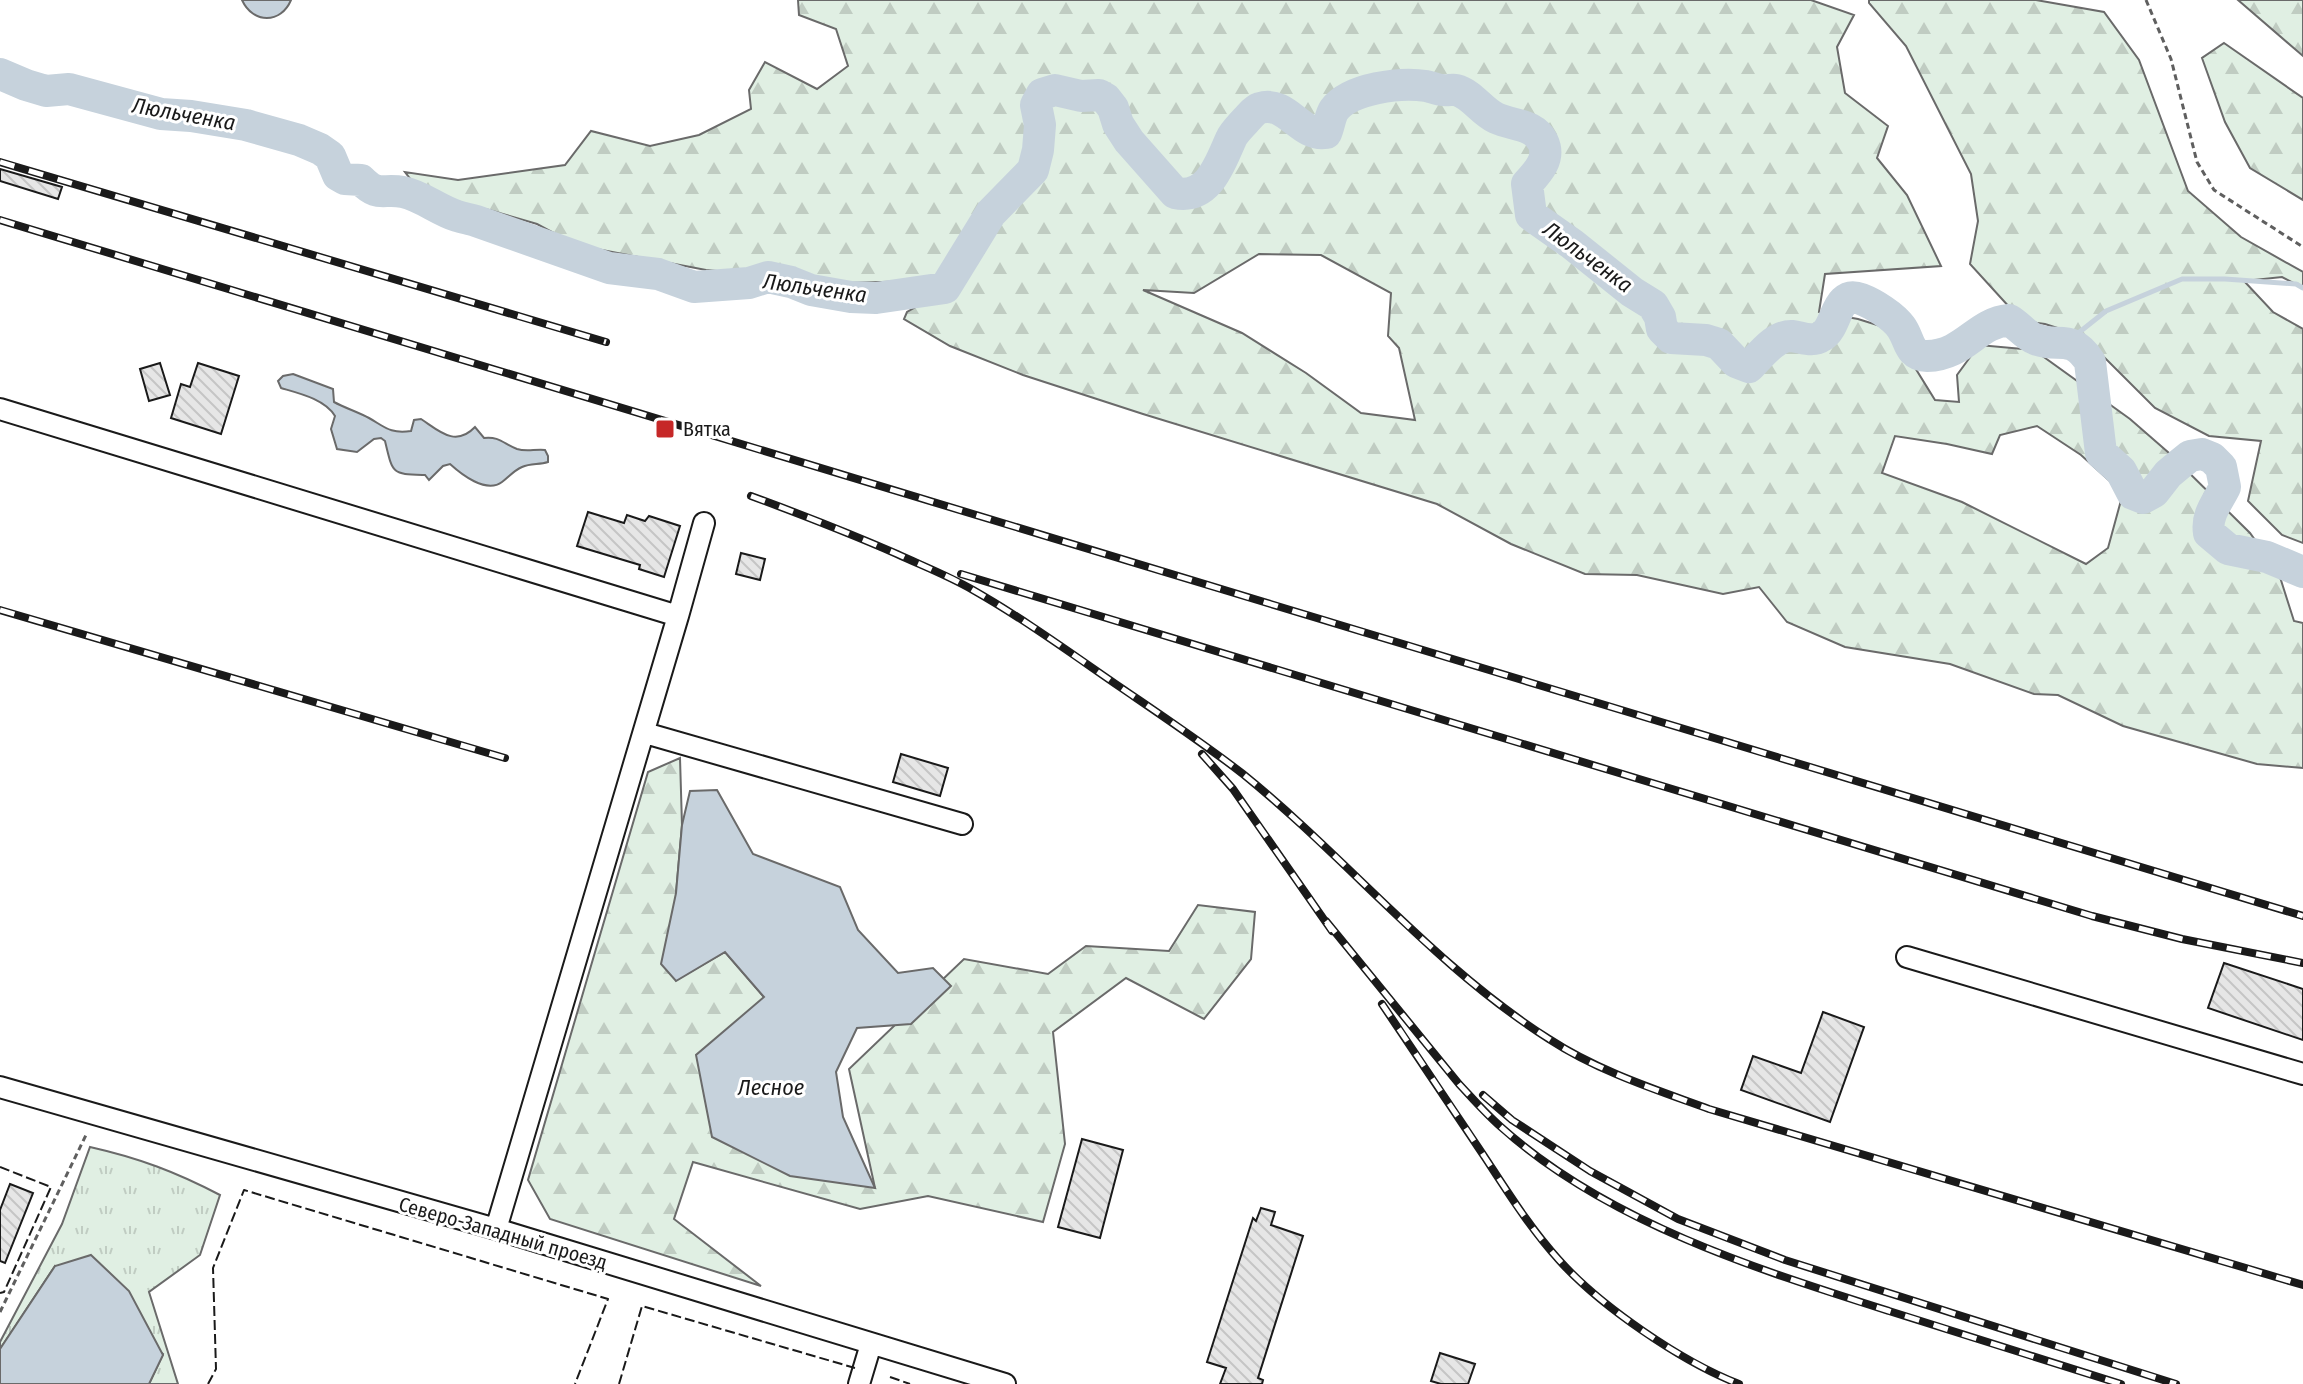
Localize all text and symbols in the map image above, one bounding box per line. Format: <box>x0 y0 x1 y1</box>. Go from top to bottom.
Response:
water label: Люльченка <box>129 91 238 136</box>
water label: Люльченка <box>1537 215 1638 299</box>
water label: Люльченка <box>760 267 869 309</box>
place label: Вятка <box>683 417 731 441</box>
marker: Вятка <box>654 418 676 440</box>
water label: Лесное <box>737 1074 804 1101</box>
street label: Северо-Западный проезд <box>396 1192 610 1274</box>

